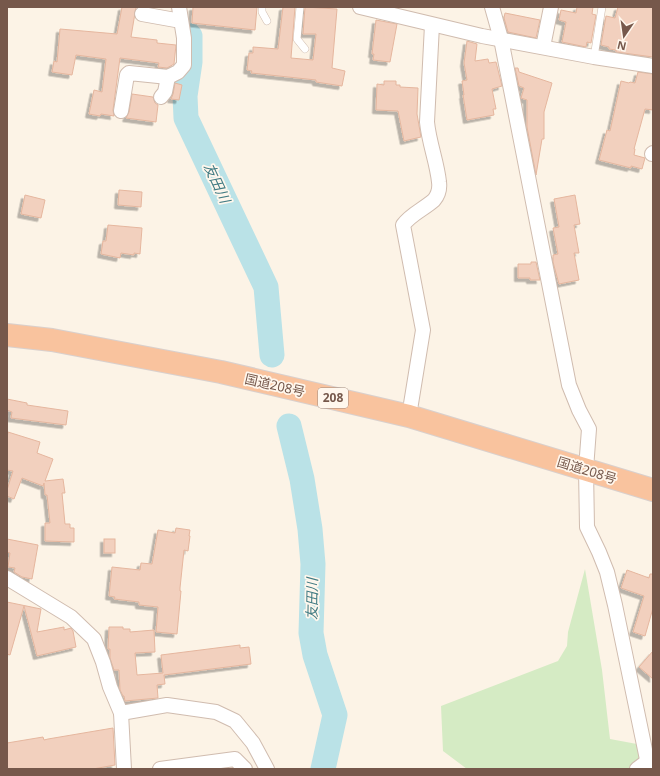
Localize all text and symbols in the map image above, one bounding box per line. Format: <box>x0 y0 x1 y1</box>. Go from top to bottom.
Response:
north arrow <box>604 16 644 56</box>
text: N <box>616 38 628 55</box>
water label: 友田川 <box>200 160 236 208</box>
street label: 国道208号 <box>243 369 307 401</box>
road number: 208 <box>318 388 348 408</box>
street label: 国道208号 <box>555 452 619 488</box>
water label: 友田川 <box>302 576 321 620</box>

